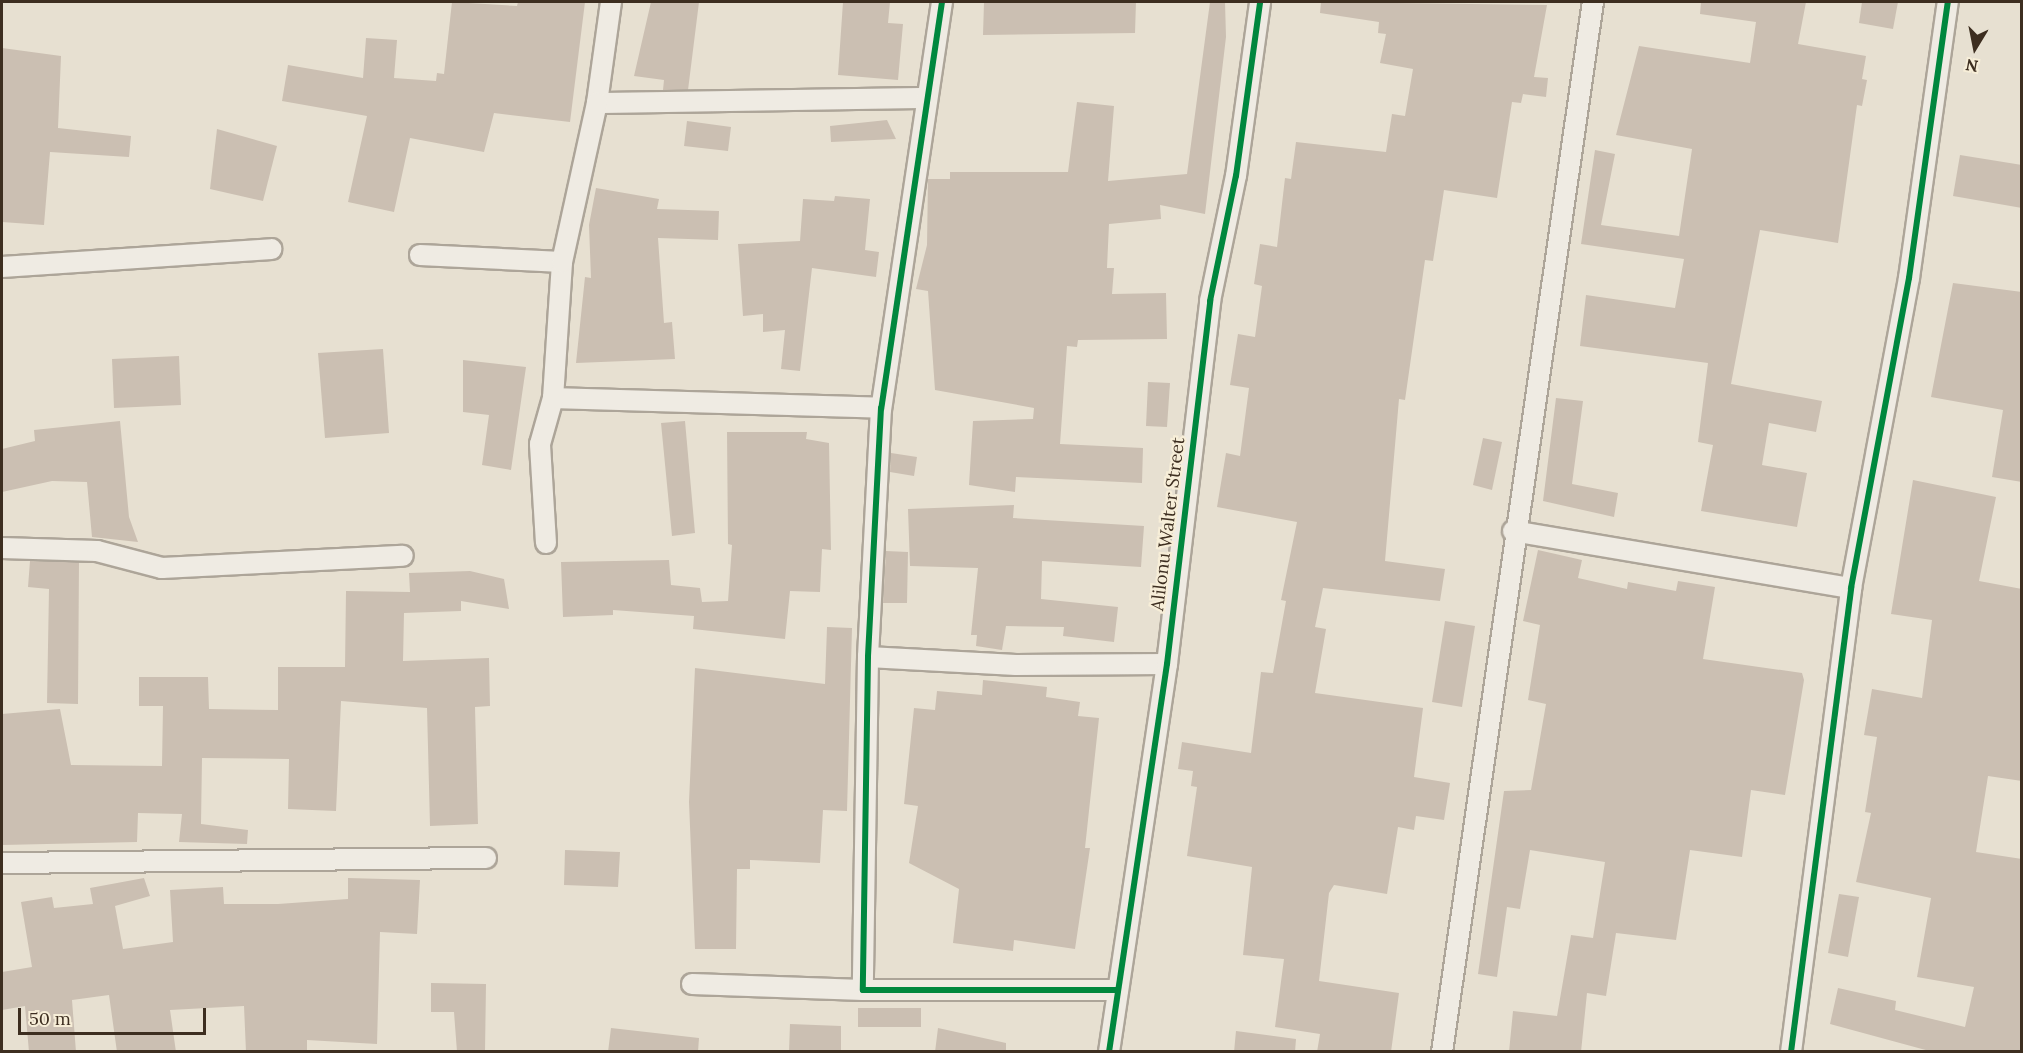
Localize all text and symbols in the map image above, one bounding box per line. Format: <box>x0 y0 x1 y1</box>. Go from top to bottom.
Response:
north arrow <box>1945 18 2005 78</box>
text: N <box>1964 55 1980 77</box>
street label: Alilonu Walter Street <box>1147 436 1189 612</box>
scale bar <box>21 996 208 1034</box>
text: 50 m <box>29 1007 71 1030</box>

